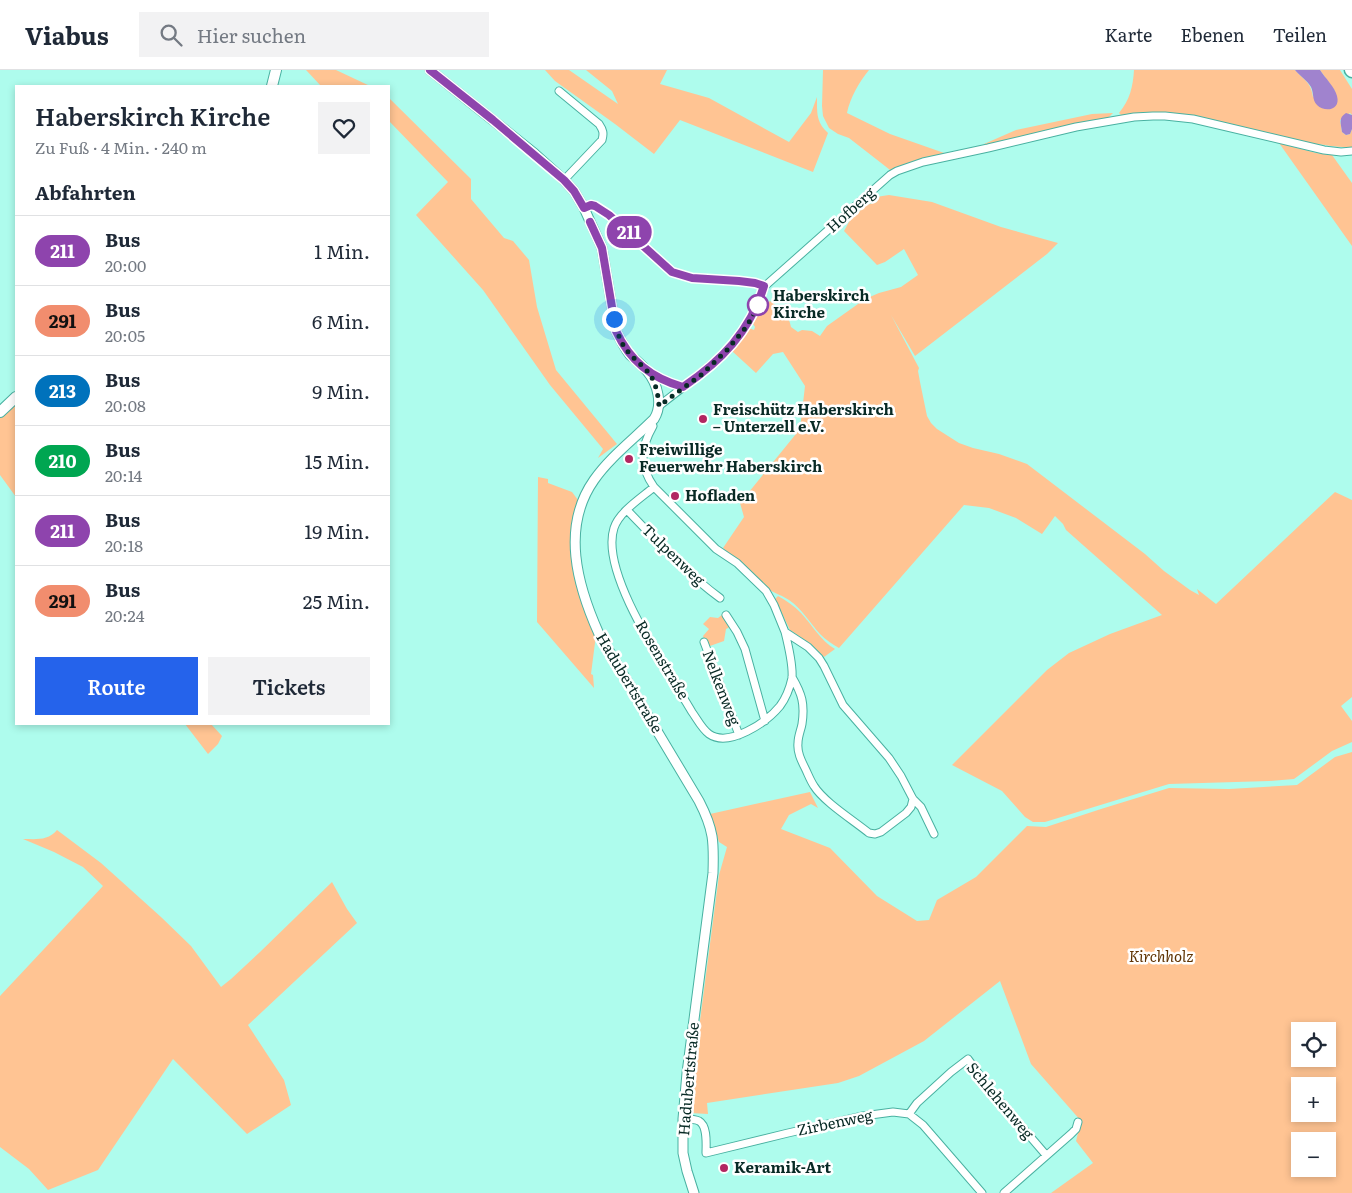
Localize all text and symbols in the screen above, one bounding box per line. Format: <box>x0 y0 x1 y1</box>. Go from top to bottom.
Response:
search box <box>139 12 489 57</box>
text: Viabus <box>25 17 109 52</box>
icon: search <box>157 21 185 49</box>
text: Hier suchen <box>197 21 306 49</box>
text: Karte <box>1105 21 1152 48</box>
text: Ebenen <box>1180 21 1245 48</box>
text: Teilen <box>1273 21 1327 48</box>
text: Haberskirch Kirche <box>35 98 270 133</box>
button: heart <box>318 102 370 154</box>
text: Zu Fuß · 4 Min. · 240 m <box>35 135 207 159</box>
text: Abfahrten <box>35 178 136 206</box>
street label: Hofberg <box>820 180 880 237</box>
line badge: 211 <box>600 216 658 248</box>
text: 211 <box>617 218 641 245</box>
text: Bus <box>105 225 140 253</box>
text: 211 <box>50 237 75 264</box>
text: 1 Min. <box>314 237 370 265</box>
text: 20:00 <box>105 253 146 277</box>
place label: Haberskirch Kirche <box>773 283 870 323</box>
marker: Haberskirch Kirche <box>747 294 769 316</box>
text: Bus <box>105 295 140 323</box>
text: 291 <box>49 307 76 334</box>
text: 6 Min. <box>312 307 370 335</box>
your location <box>602 307 627 332</box>
text: 20:05 <box>105 323 145 347</box>
text: Bus <box>105 365 140 393</box>
text: 213 <box>49 377 76 404</box>
text: 9 Min. <box>312 377 370 405</box>
text: 20:08 <box>105 393 146 417</box>
place label: Freischütz Haberskirch – Unterzell e.V. <box>713 397 894 437</box>
marker: Freischütz Haberskirch – Unterzell e.V. <box>697 413 709 425</box>
text: Bus <box>105 435 140 463</box>
place label: Freiwillige Feuerwehr Haberskirch <box>639 437 822 477</box>
text: 210 <box>48 447 77 474</box>
text: 15 Min. <box>305 447 370 475</box>
marker: Freiwillige Feuerwehr Haberskirch <box>623 453 635 465</box>
text: 20:14 <box>105 463 142 487</box>
place label: Hofladen <box>685 483 756 506</box>
marker: Hofladen <box>669 490 681 502</box>
text: Bus <box>105 505 140 533</box>
text: 211 <box>50 517 75 544</box>
text: 19 Min. <box>304 517 370 545</box>
street label: Tulpenweg <box>637 518 711 591</box>
text: 20:18 <box>105 533 143 557</box>
text: Bus <box>105 575 140 603</box>
text: 291 <box>49 587 76 614</box>
text: 25 Min. <box>303 587 370 615</box>
text: 20:24 <box>105 603 144 627</box>
street label: Rosenstraße <box>631 615 696 703</box>
street label: Hadubertstraße <box>591 628 670 737</box>
street label: Nelkenweg <box>697 646 748 729</box>
button: Route <box>35 657 198 715</box>
button: Tickets <box>208 657 370 715</box>
park label: Kirchholz <box>1129 944 1193 967</box>
street label: Hadubertstraße <box>671 1021 704 1137</box>
map controls <box>1291 1022 1336 1177</box>
button: locate <box>1291 1022 1336 1067</box>
street label: Schlehenweg <box>962 1056 1041 1144</box>
button: + <box>1291 1077 1336 1122</box>
street label: Zirbenweg <box>795 1102 875 1141</box>
button: − <box>1291 1132 1336 1177</box>
place label: Keramik-Art <box>734 1155 832 1178</box>
marker: Keramik-Art <box>718 1162 730 1174</box>

